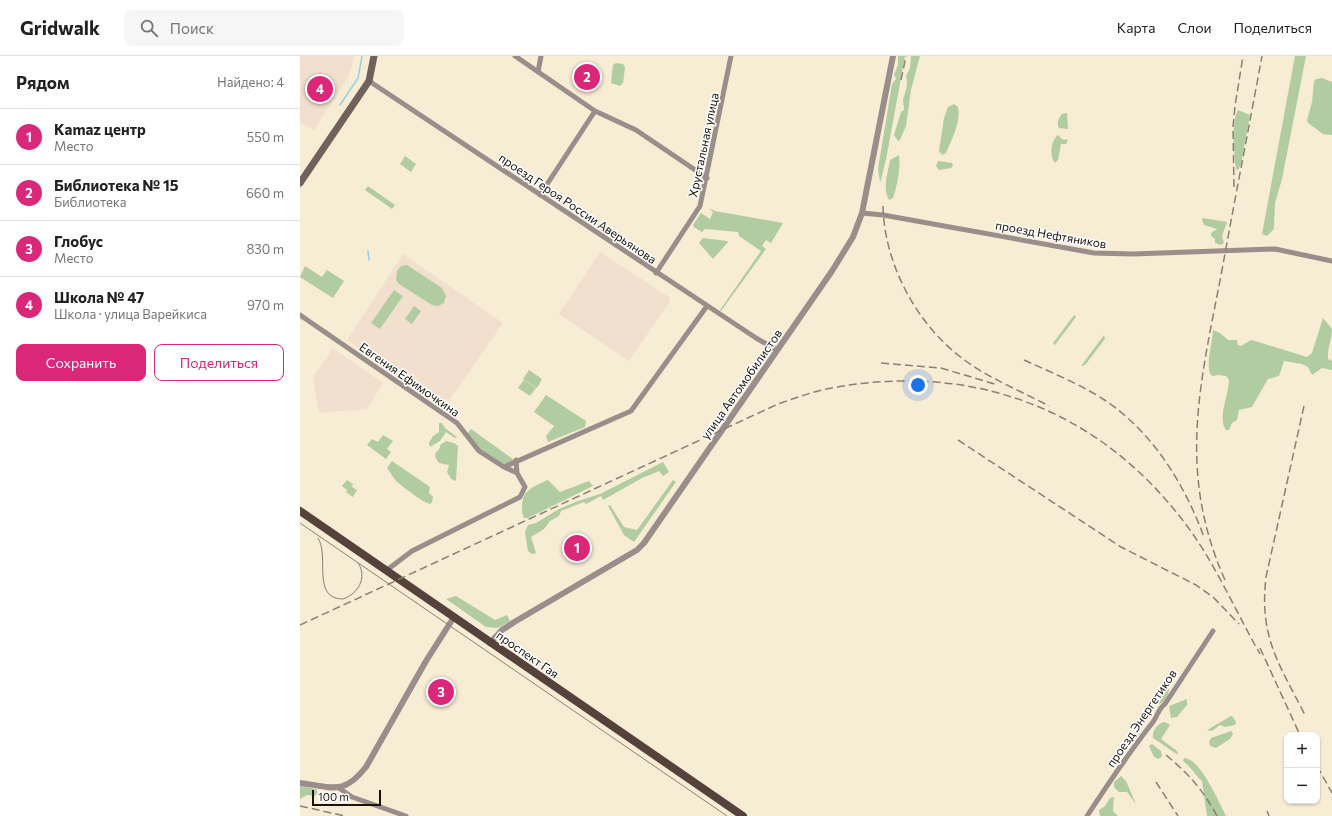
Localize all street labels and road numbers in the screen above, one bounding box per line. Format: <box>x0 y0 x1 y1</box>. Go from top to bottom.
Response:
street label: Хрустальная улица <box>685 92 721 198</box>
street label: проезд Героя России Аверьянова <box>497 150 659 266</box>
street label: проезд Нефтяников <box>994 217 1108 251</box>
street label: улица Автомобилистов <box>698 326 784 442</box>
street label: Евгения Ефимочкина <box>357 339 463 419</box>
street label: проспект Гая <box>494 627 562 681</box>
street label: проезд Энергетиков <box>1103 667 1179 769</box>

